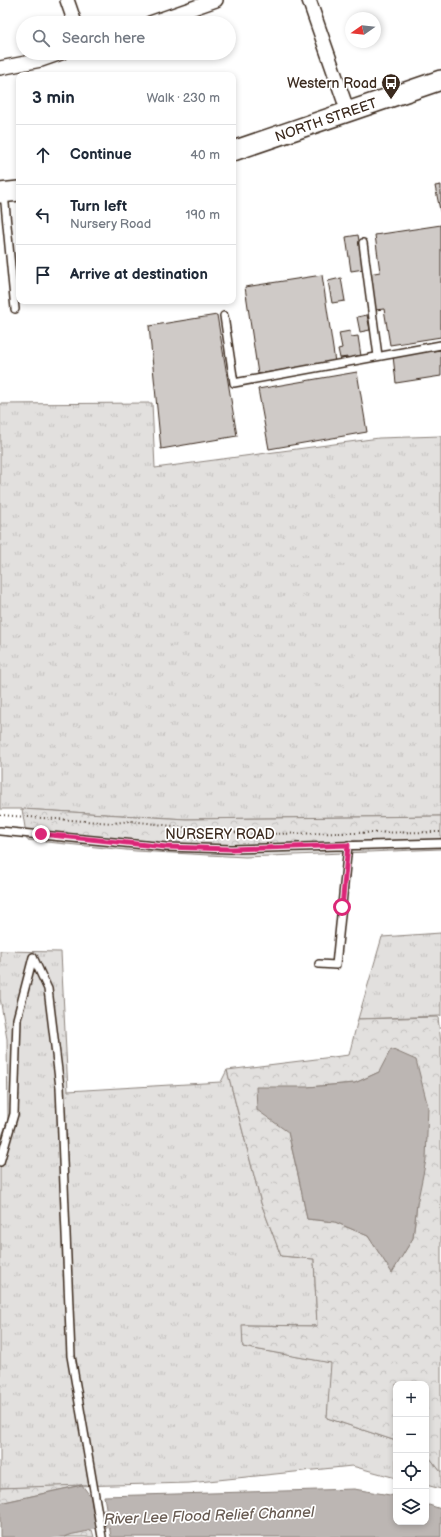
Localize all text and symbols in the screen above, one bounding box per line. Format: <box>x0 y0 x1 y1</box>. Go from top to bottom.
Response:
north arrow <box>345 12 381 48</box>
search box <box>16 16 236 60</box>
icon: search <box>30 27 52 49</box>
text: Search here <box>62 29 145 48</box>
bus stop icon: Western Road <box>380 72 402 100</box>
place label: Western Road <box>287 75 377 92</box>
text: 3 min <box>32 88 75 108</box>
text: Walk · 230 m <box>146 90 220 106</box>
street label: NORTH STREET <box>273 94 380 145</box>
icon: ahead <box>32 144 54 166</box>
text: Continue <box>70 145 132 164</box>
text: 40 m <box>190 147 220 163</box>
text: Turn left <box>70 197 127 216</box>
icon: left <box>32 204 54 226</box>
text: 190 m <box>186 207 220 223</box>
text: Nursery Road <box>70 216 151 232</box>
icon: arrive <box>32 264 54 286</box>
text: Arrive at destination <box>70 265 208 284</box>
route end <box>32 825 50 843</box>
street label: NURSERY ROAD <box>165 826 275 843</box>
route start <box>333 898 351 916</box>
map controls <box>393 1381 429 1525</box>
button: + <box>393 1381 429 1417</box>
button: − <box>393 1417 429 1453</box>
button: locate <box>393 1453 429 1489</box>
button: layers <box>393 1489 429 1525</box>
water label: River Lee Flood Relief Channel <box>103 1503 315 1529</box>

